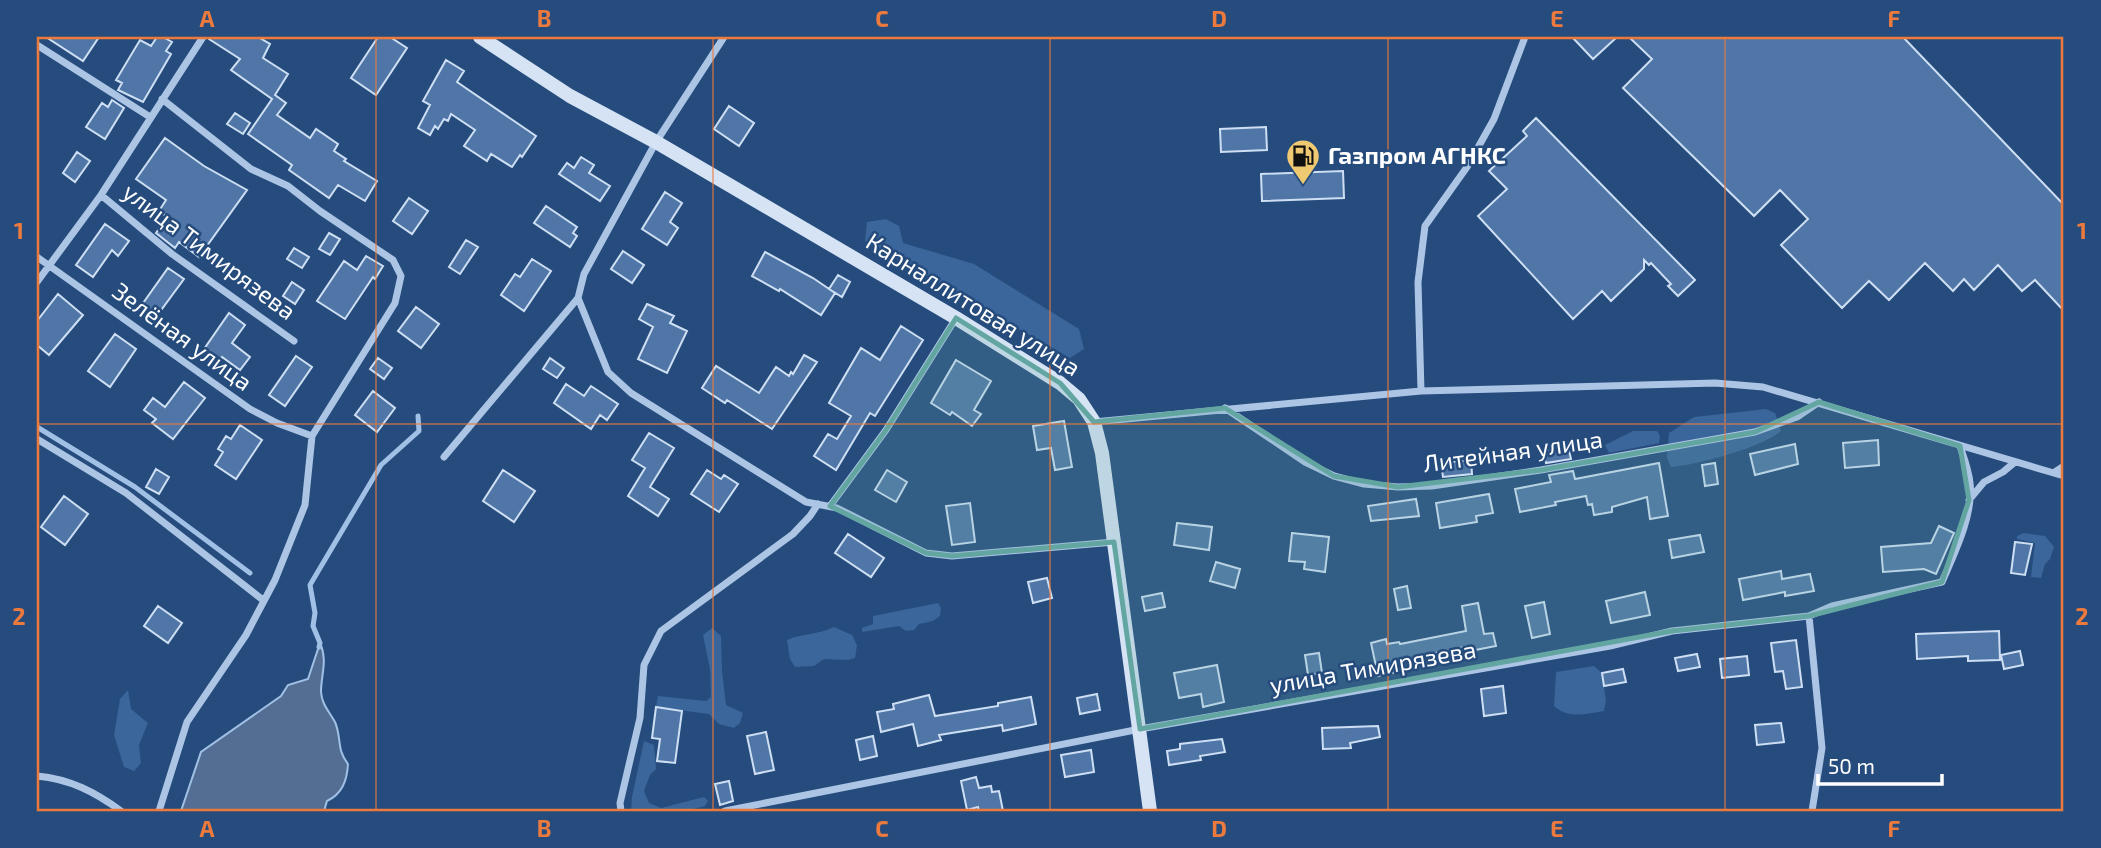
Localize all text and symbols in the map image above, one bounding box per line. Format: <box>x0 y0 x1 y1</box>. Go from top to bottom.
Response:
text: A <box>199 4 215 32</box>
text: B <box>537 4 551 32</box>
text: C <box>875 4 889 32</box>
text: D <box>1211 4 1227 32</box>
text: E <box>1550 4 1564 32</box>
text: F <box>1888 4 1901 32</box>
fuel station icon: Газпром АГНКС <box>1284 137 1322 186</box>
place label: Газпром АГНКС <box>1328 140 1506 169</box>
street label: улица Тимирязева <box>117 176 302 326</box>
text: 1 <box>14 216 24 244</box>
text: 1 <box>2077 216 2087 244</box>
street label: Карналлитовая улица <box>861 226 1086 382</box>
street label: Зелёная улица <box>107 275 258 397</box>
street label: Литейная улица <box>1421 424 1605 478</box>
text: 2 <box>12 602 26 630</box>
text: 2 <box>2075 602 2089 630</box>
street label: улица Тимирязева <box>1267 634 1478 700</box>
scale bar <box>1818 743 1942 787</box>
text: 50 m <box>1828 753 1875 778</box>
text: A <box>199 814 215 842</box>
text: B <box>537 814 551 842</box>
text: C <box>875 814 889 842</box>
text: D <box>1211 814 1227 842</box>
text: E <box>1550 814 1564 842</box>
text: F <box>1888 814 1901 842</box>

